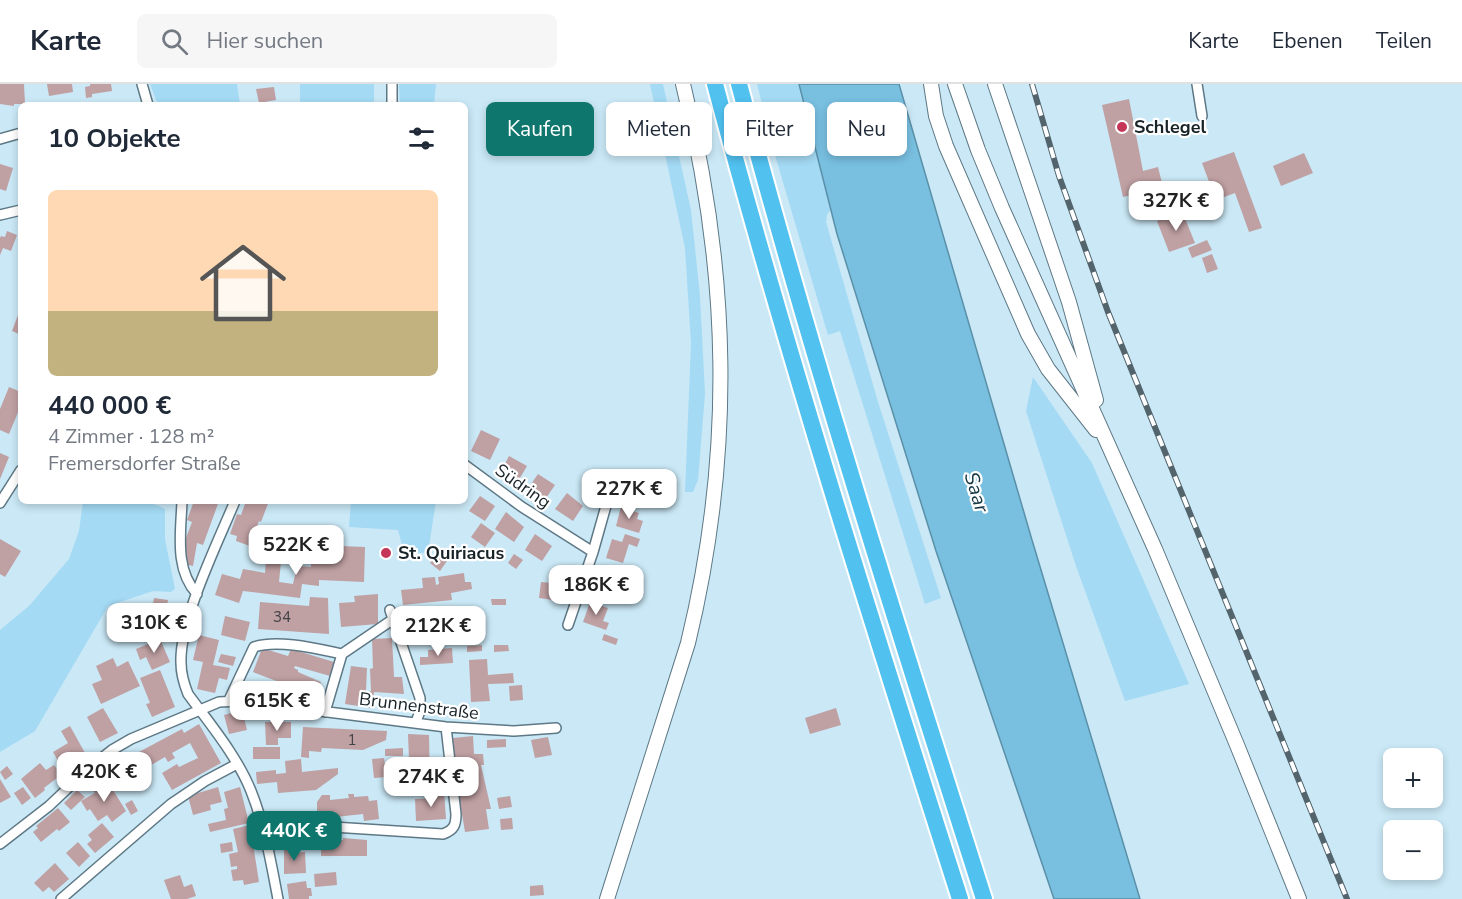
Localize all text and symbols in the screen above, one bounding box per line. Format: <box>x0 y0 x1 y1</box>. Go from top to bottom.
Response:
search box <box>137 14 557 68</box>
text: Karte <box>30 22 101 60</box>
icon: search <box>158 25 191 58</box>
text: Hier suchen <box>206 26 323 56</box>
text: Karte <box>1188 27 1239 55</box>
text: Ebenen <box>1272 27 1343 55</box>
text: Teilen <box>1376 27 1432 55</box>
chip: Kaufen <box>486 102 594 156</box>
chip: Mieten <box>606 102 712 156</box>
chip: Filter <box>724 102 815 156</box>
chip: Neu <box>827 102 907 156</box>
place label: Schlegel <box>1134 115 1206 139</box>
marker: Schlegel <box>1115 120 1129 134</box>
text: 10 Objekte <box>48 121 181 156</box>
icon: filters <box>405 122 438 155</box>
pin: 327K € <box>1127 181 1225 232</box>
text: 327K € <box>1143 187 1209 214</box>
icon: home <box>189 229 297 337</box>
text: 440 000 € <box>48 388 171 423</box>
text: 4 Zimmer · 128 m² <box>48 423 214 450</box>
text: Fremersdorfer Straße <box>48 450 241 477</box>
street label: Südring <box>490 458 556 514</box>
pin: 227K € <box>580 469 678 520</box>
water label: Saar <box>958 469 996 516</box>
text: 227K € <box>596 475 662 502</box>
pin: 522K € <box>247 525 345 576</box>
text: 522K € <box>263 531 329 558</box>
place label: St. Quiriacus <box>398 541 504 565</box>
marker: St. Quiriacus <box>379 546 393 560</box>
pin: 186K € <box>547 565 645 616</box>
text: 186K € <box>563 571 629 598</box>
pin: 310K € <box>105 603 203 654</box>
pin: 212K € <box>389 606 487 657</box>
house number: 34 <box>273 607 291 627</box>
text: 310K € <box>121 609 187 636</box>
text: 212K € <box>405 612 471 639</box>
pin: 615K € <box>228 681 326 732</box>
text: 615K € <box>244 687 310 714</box>
street label: Brunnenstraße <box>358 687 480 725</box>
house number: 1 <box>347 730 357 750</box>
map controls <box>1383 748 1443 880</box>
button: + <box>1383 748 1443 808</box>
pin: 420K € <box>55 752 153 803</box>
pin: 274K € <box>382 757 480 808</box>
text: 420K € <box>71 758 137 785</box>
text: 274K € <box>398 763 464 790</box>
pin: 440K € <box>245 811 343 862</box>
text: 440K € <box>261 817 327 844</box>
button: − <box>1383 820 1443 880</box>

